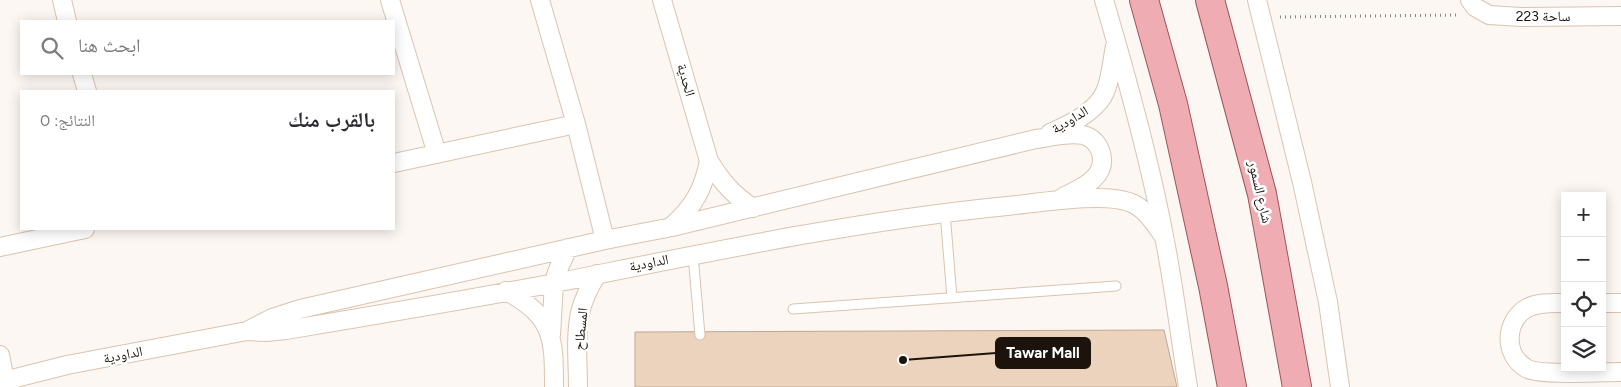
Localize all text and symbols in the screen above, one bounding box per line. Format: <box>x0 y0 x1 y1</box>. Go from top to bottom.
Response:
street label: ساحة 223 <box>1516 8 1570 25</box>
search box <box>20 20 395 75</box>
icon: search <box>38 34 66 62</box>
text: ابحث هنا <box>78 34 141 57</box>
street label: الحدية <box>673 62 699 98</box>
street label: الداودية <box>1049 102 1091 138</box>
text: بالقرب منك <box>288 107 375 132</box>
text: النتائج: 0 <box>40 111 95 130</box>
street label: شارع السمور <box>1243 158 1275 225</box>
map controls <box>1561 192 1606 372</box>
button: + <box>1561 192 1606 237</box>
button: − <box>1561 237 1606 282</box>
street label: الداودية <box>628 251 670 275</box>
button: locate <box>1561 282 1606 327</box>
street label: المسطاح <box>570 307 593 351</box>
button: layers <box>1561 327 1606 372</box>
callout: Tawar Mall <box>996 338 1090 368</box>
street label: الداودية <box>102 343 144 367</box>
text: Tawar Mall <box>1006 344 1080 362</box>

